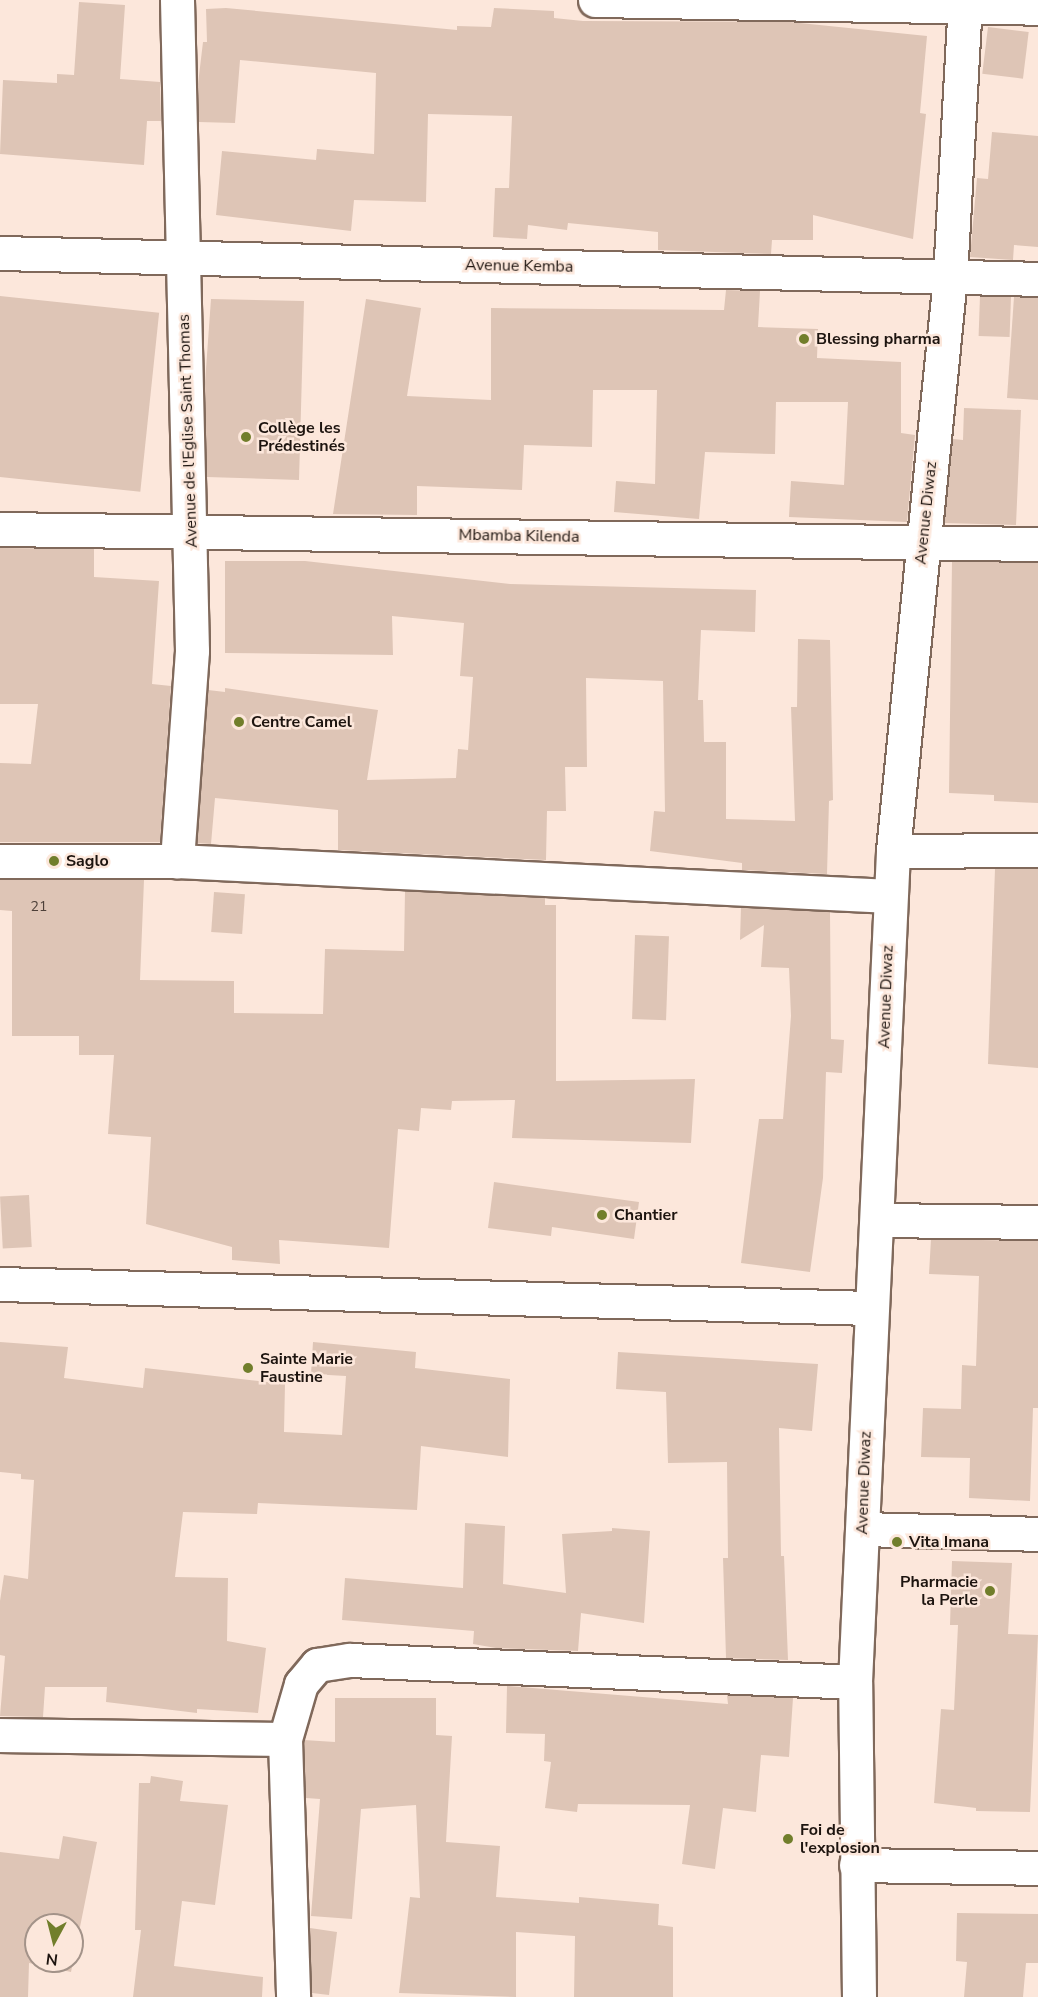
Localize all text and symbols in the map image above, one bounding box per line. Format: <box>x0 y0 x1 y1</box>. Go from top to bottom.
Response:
street label: Avenue Kemba <box>465 255 573 277</box>
street label: Avenue de l'Eglise Saint Thomas <box>174 314 202 548</box>
place label: Blessing pharma <box>816 329 941 349</box>
marker: Blessing pharma <box>797 332 811 346</box>
place label: Collège les Prédestinés <box>258 418 345 456</box>
marker: Collège les Prédestinés <box>239 430 253 444</box>
street label: Avenue Diwaz <box>911 461 941 565</box>
street label: Mbamba Kilenda <box>458 525 580 547</box>
place label: Centre Camel <box>251 712 352 732</box>
marker: Centre Camel <box>232 715 246 729</box>
place label: Saglo <box>66 851 109 871</box>
marker: Saglo <box>47 854 61 868</box>
house number: 21 <box>31 899 47 915</box>
street label: Avenue Diwaz <box>875 945 897 1049</box>
place label: Chantier <box>614 1205 678 1225</box>
marker: Chantier <box>595 1208 609 1222</box>
place label: Sainte Marie Faustine <box>260 1349 353 1387</box>
marker: Sainte Marie Faustine <box>241 1361 255 1375</box>
street label: Avenue Diwaz <box>853 1431 875 1535</box>
place label: Vita Imana <box>909 1532 989 1552</box>
marker: Vita Imana <box>890 1535 904 1549</box>
place label: Pharmacie la Perle <box>900 1572 978 1610</box>
marker: Pharmacie la Perle <box>983 1584 997 1598</box>
place label: Foi de l'explosion <box>800 1820 880 1858</box>
marker: Foi de l'explosion <box>781 1832 795 1846</box>
north arrow <box>24 1913 84 1973</box>
text: N <box>45 1947 59 1971</box>

